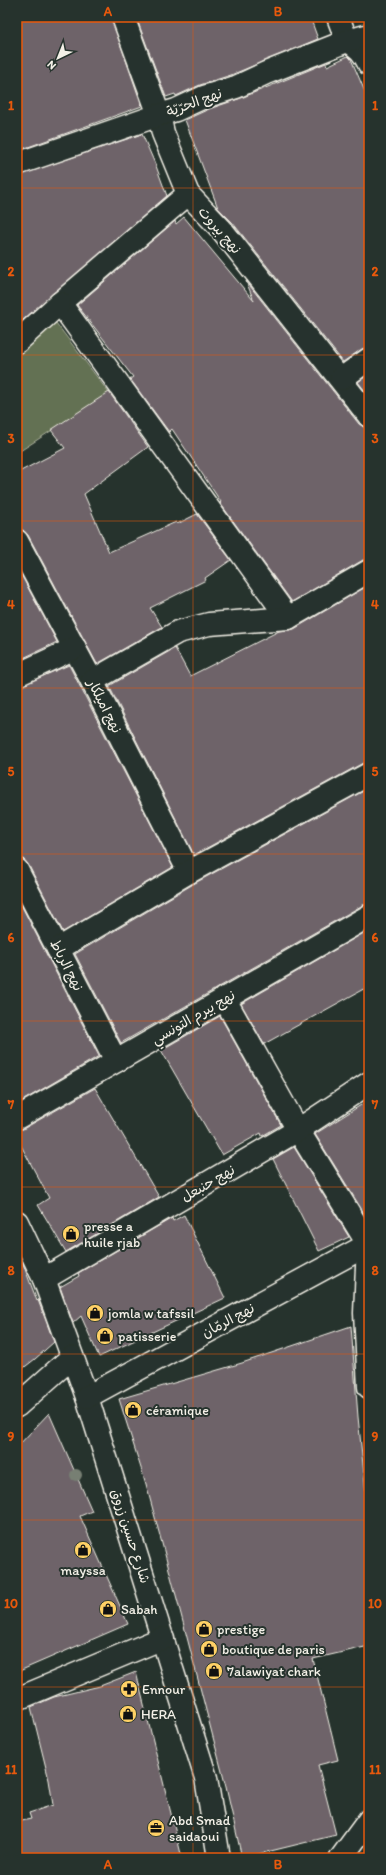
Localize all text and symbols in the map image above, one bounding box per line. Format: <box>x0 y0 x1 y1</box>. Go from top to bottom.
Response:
text: A <box>103 4 113 19</box>
text: B <box>274 4 283 19</box>
north arrow <box>38 38 78 78</box>
text: N <box>44 58 59 72</box>
street label: نهج الحرّيّة <box>164 85 225 121</box>
text: 1 <box>8 98 14 113</box>
text: 1 <box>372 98 378 113</box>
street label: نهج بيروت <box>194 203 245 258</box>
text: 2 <box>8 264 15 279</box>
text: 2 <box>372 264 379 279</box>
text: 3 <box>7 431 15 446</box>
text: 3 <box>371 431 379 446</box>
text: 4 <box>7 597 15 612</box>
text: 4 <box>371 597 379 612</box>
street label: نهج اميلكار <box>82 675 125 737</box>
text: 5 <box>8 764 15 779</box>
text: 5 <box>372 764 379 779</box>
text: 6 <box>8 930 15 945</box>
text: 6 <box>372 930 379 945</box>
street label: نهج الرباط <box>45 937 87 994</box>
street label: نهج بيرم التونسي <box>148 987 240 1052</box>
text: 7 <box>7 1097 15 1112</box>
text: 7 <box>371 1097 379 1112</box>
street label: نهج حنبعل <box>178 1161 239 1206</box>
place label: presse a huile rjab <box>84 1218 140 1251</box>
shop icon: presse a huile rjab <box>61 1224 81 1244</box>
text: 8 <box>7 1263 15 1278</box>
text: 8 <box>371 1263 379 1278</box>
street label: نهج الرمّان <box>199 1299 258 1342</box>
shop icon: jomla w tafssil <box>85 1303 105 1323</box>
place label: jomla w tafssil <box>107 1305 194 1322</box>
shop icon: patisserie <box>95 1326 115 1346</box>
place label: patisserie <box>118 1328 177 1345</box>
shop icon: céramique <box>123 1400 143 1420</box>
place label: céramique <box>146 1402 209 1419</box>
text: 9 <box>8 1429 15 1444</box>
text: 9 <box>372 1429 379 1444</box>
street label: شارع حسين زروق <box>106 1487 154 1586</box>
shop icon: mayssa <box>73 1540 93 1560</box>
place label: mayssa <box>60 1562 106 1579</box>
text: 10 <box>4 1596 18 1611</box>
text: 10 <box>368 1596 382 1611</box>
shop icon: Sabah <box>98 1599 118 1619</box>
place label: Sabah <box>121 1601 157 1618</box>
shop icon: prestige <box>194 1619 214 1639</box>
place label: prestige <box>217 1621 266 1638</box>
shop icon: boutique de paris <box>199 1639 219 1659</box>
place label: boutique de paris <box>222 1641 325 1658</box>
shop icon: 7alawiyat chark <box>204 1661 224 1681</box>
place label: 7alawiyat chark <box>227 1663 321 1680</box>
pharmacy icon: Ennour <box>119 1679 139 1699</box>
place label: Ennour <box>142 1681 186 1698</box>
shop icon: HERA <box>118 1704 138 1724</box>
place label: HERA <box>141 1706 176 1723</box>
text: 11 <box>5 1762 17 1777</box>
text: 11 <box>369 1762 381 1777</box>
place label: Abd Smad saidaoui <box>169 1812 231 1845</box>
office icon: Abd Smad saidaoui <box>146 1818 166 1838</box>
text: A <box>103 1857 113 1872</box>
text: B <box>274 1857 283 1872</box>

